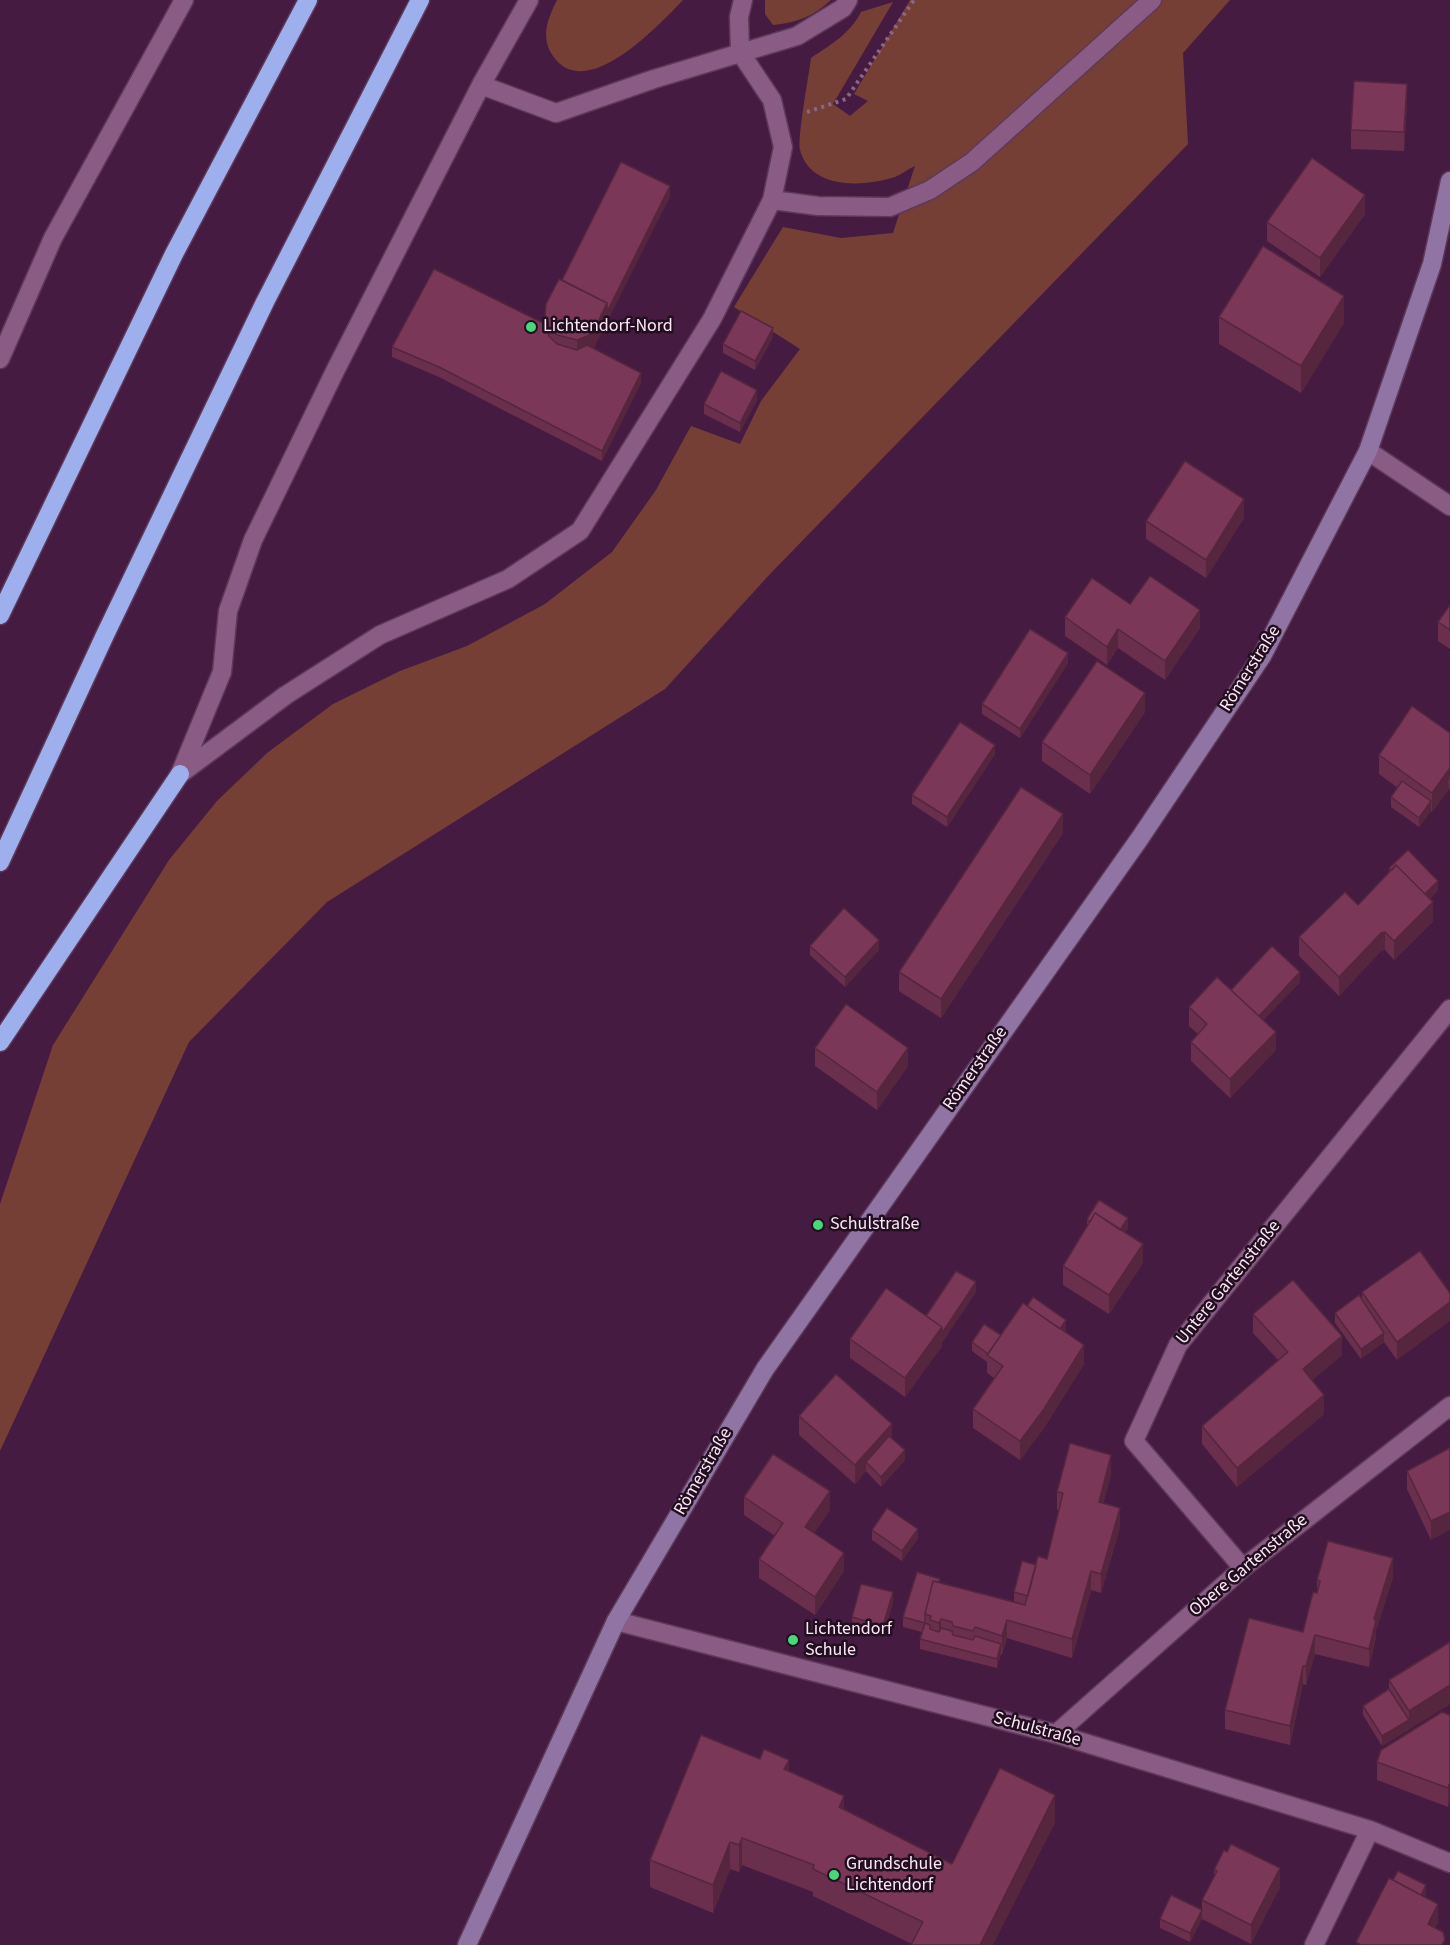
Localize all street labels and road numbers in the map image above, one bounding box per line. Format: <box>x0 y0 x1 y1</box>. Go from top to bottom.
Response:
street label: Römerstraße <box>1216 622 1286 716</box>
street label: Römerstraße <box>939 1023 1013 1115</box>
street label: Untere Gartenstraße <box>1172 1217 1286 1349</box>
street label: Römerstraße <box>670 1424 738 1520</box>
street label: Obere Gartenstraße <box>1185 1510 1313 1622</box>
street label: Schulstraße <box>991 1708 1083 1752</box>

